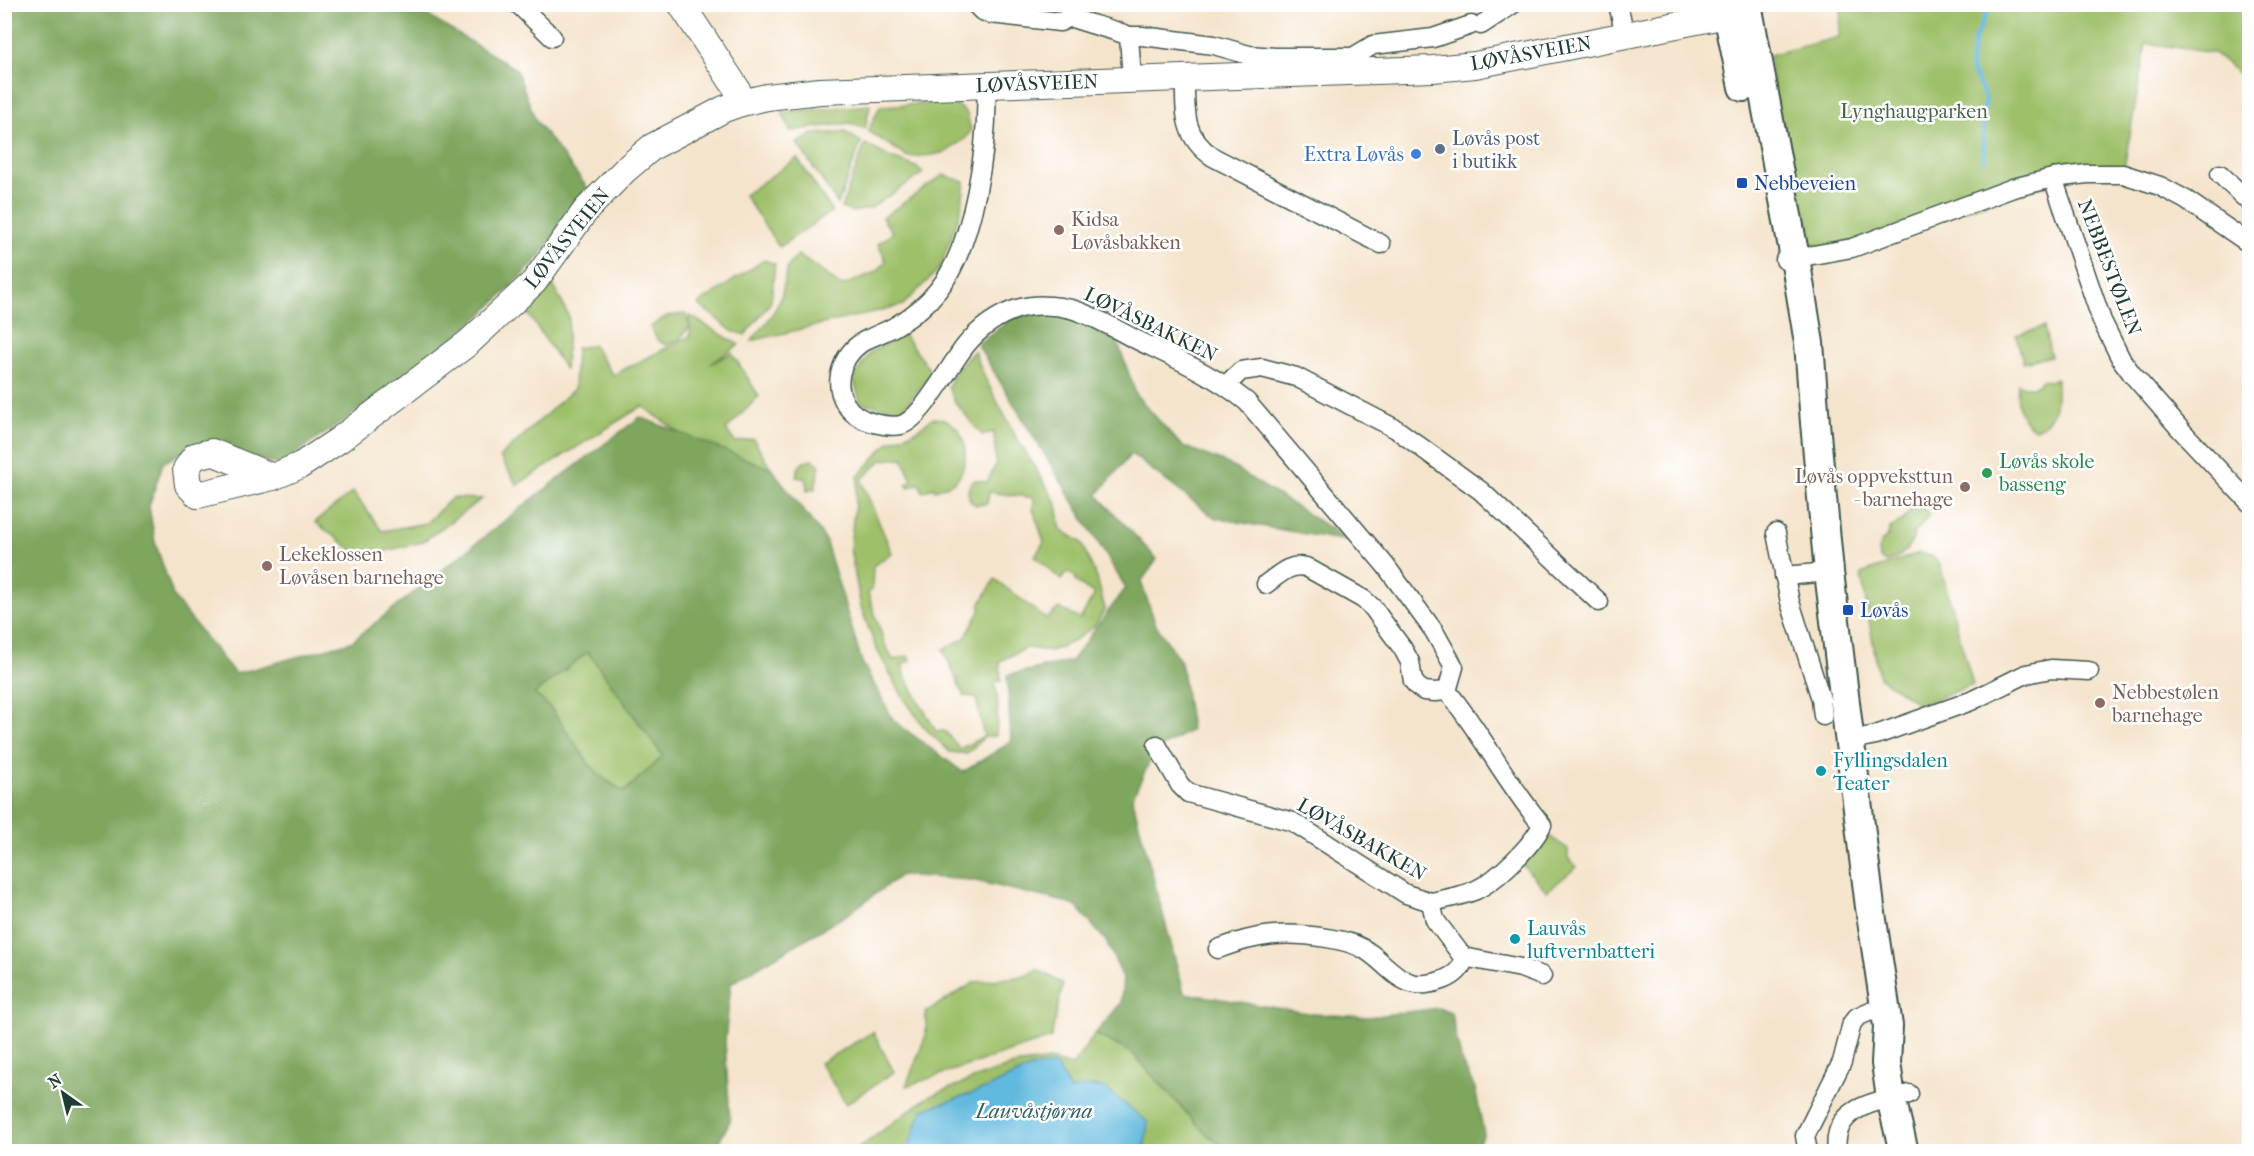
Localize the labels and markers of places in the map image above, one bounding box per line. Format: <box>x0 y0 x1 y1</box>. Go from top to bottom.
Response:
place label: Løvås post i butikk <box>1452 127 1540 173</box>
marker: Løvås post i butikk <box>1433 142 1447 156</box>
place label: Extra Løvås <box>1304 143 1404 166</box>
marker: Extra Løvås <box>1409 147 1423 161</box>
place label: Nebbeveien <box>1754 172 1856 195</box>
marker: Nebbeveien <box>1735 176 1749 190</box>
place label: Kidsa Løvåsbakken <box>1071 208 1181 254</box>
marker: Kidsa Løvåsbakken <box>1052 223 1066 237</box>
place label: Løvås skole basseng <box>1998 450 2094 496</box>
place label: Løvås oppveksttun - barnehage <box>1795 465 1953 511</box>
marker: Løvås skole basseng <box>1980 466 1994 480</box>
marker: Løvås oppveksttun - barnehage <box>1958 480 1972 494</box>
place label: Lekeklossen Løvåsen barnehage <box>279 543 444 589</box>
marker: Lekeklossen Løvåsen barnehage <box>260 559 274 573</box>
place label: Løvås <box>1860 599 1908 622</box>
marker: Løvås <box>1841 603 1855 617</box>
place label: Nebbestølen barnehage <box>2111 681 2219 727</box>
marker: Nebbestølen barnehage <box>2093 696 2107 710</box>
place label: Fyllingsdalen Teater <box>1833 749 1948 795</box>
marker: Fyllingsdalen Teater <box>1814 764 1828 778</box>
place label: Lauvås luftvernbatteri <box>1526 917 1655 963</box>
marker: Lauvås luftvernbatteri <box>1508 932 1522 946</box>

